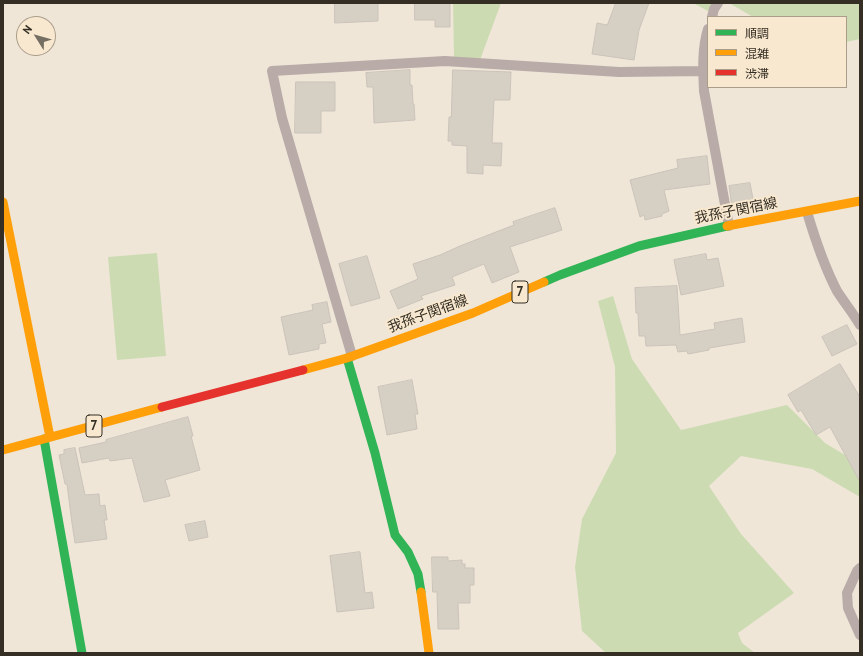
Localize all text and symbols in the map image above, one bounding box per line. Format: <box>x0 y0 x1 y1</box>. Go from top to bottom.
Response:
north arrow <box>16 16 56 56</box>
legend <box>707 16 847 88</box>
text: N <box>19 22 35 36</box>
text: 順調 <box>745 26 769 41</box>
text: 混雑 <box>745 46 769 61</box>
text: 渋滞 <box>745 66 769 81</box>
street label: 我孫子関宿線 <box>693 195 779 227</box>
road number: 7 <box>512 281 528 303</box>
street label: 我孫子関宿線 <box>386 292 470 336</box>
road number: 7 <box>86 415 102 437</box>

